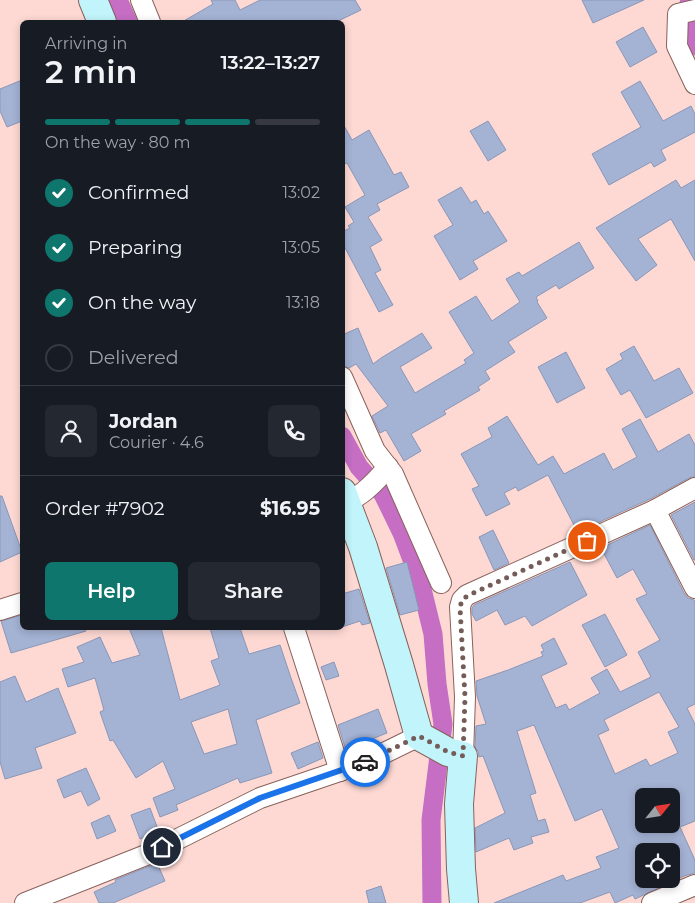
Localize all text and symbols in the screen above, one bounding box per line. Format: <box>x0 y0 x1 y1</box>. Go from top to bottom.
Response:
text: Arriving in <box>45 34 127 53</box>
text: 13:22–13:27 <box>220 51 320 74</box>
text: 2 min <box>45 52 137 91</box>
text: On the way · 80 m <box>45 133 191 152</box>
icon: check <box>45 179 73 207</box>
text: Confirmed <box>88 181 189 204</box>
text: 13:02 <box>282 183 320 202</box>
icon: check <box>45 234 73 262</box>
text: Preparing <box>88 236 183 259</box>
text: 13:05 <box>282 238 320 257</box>
icon: check <box>45 289 73 317</box>
text: On the way <box>88 291 196 314</box>
text: 13:18 <box>286 293 320 312</box>
text: Delivered <box>88 346 179 369</box>
button: person <box>45 405 97 457</box>
button: phone <box>268 405 320 457</box>
text: Jordan <box>109 410 178 433</box>
text: Courier · 4.6 <box>109 433 204 452</box>
text: Order #7902 <box>45 497 165 520</box>
text: $16.95 <box>260 497 320 520</box>
pin <box>566 520 608 562</box>
icon: bag <box>573 527 601 555</box>
button: Help <box>45 562 178 620</box>
button: Share <box>188 562 320 620</box>
courier <box>340 737 390 787</box>
icon: car <box>351 748 379 776</box>
north arrow <box>635 788 680 832</box>
map controls <box>635 788 680 888</box>
pin <box>141 826 183 868</box>
icon: home <box>148 833 176 861</box>
button: locate <box>635 843 680 888</box>

